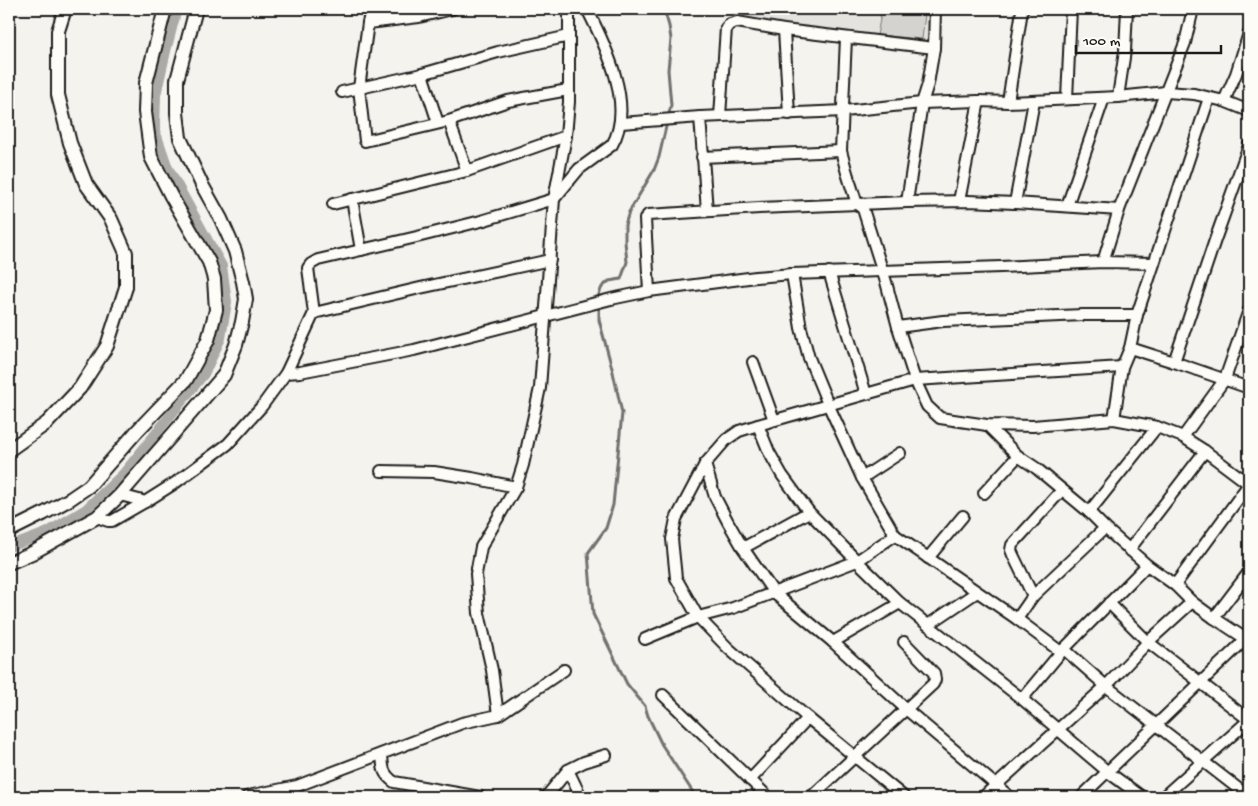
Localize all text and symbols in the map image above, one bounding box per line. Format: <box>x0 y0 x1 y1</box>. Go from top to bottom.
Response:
scale bar <box>1076 22 1220 54</box>
text: 100 m <box>1082 33 1121 51</box>

